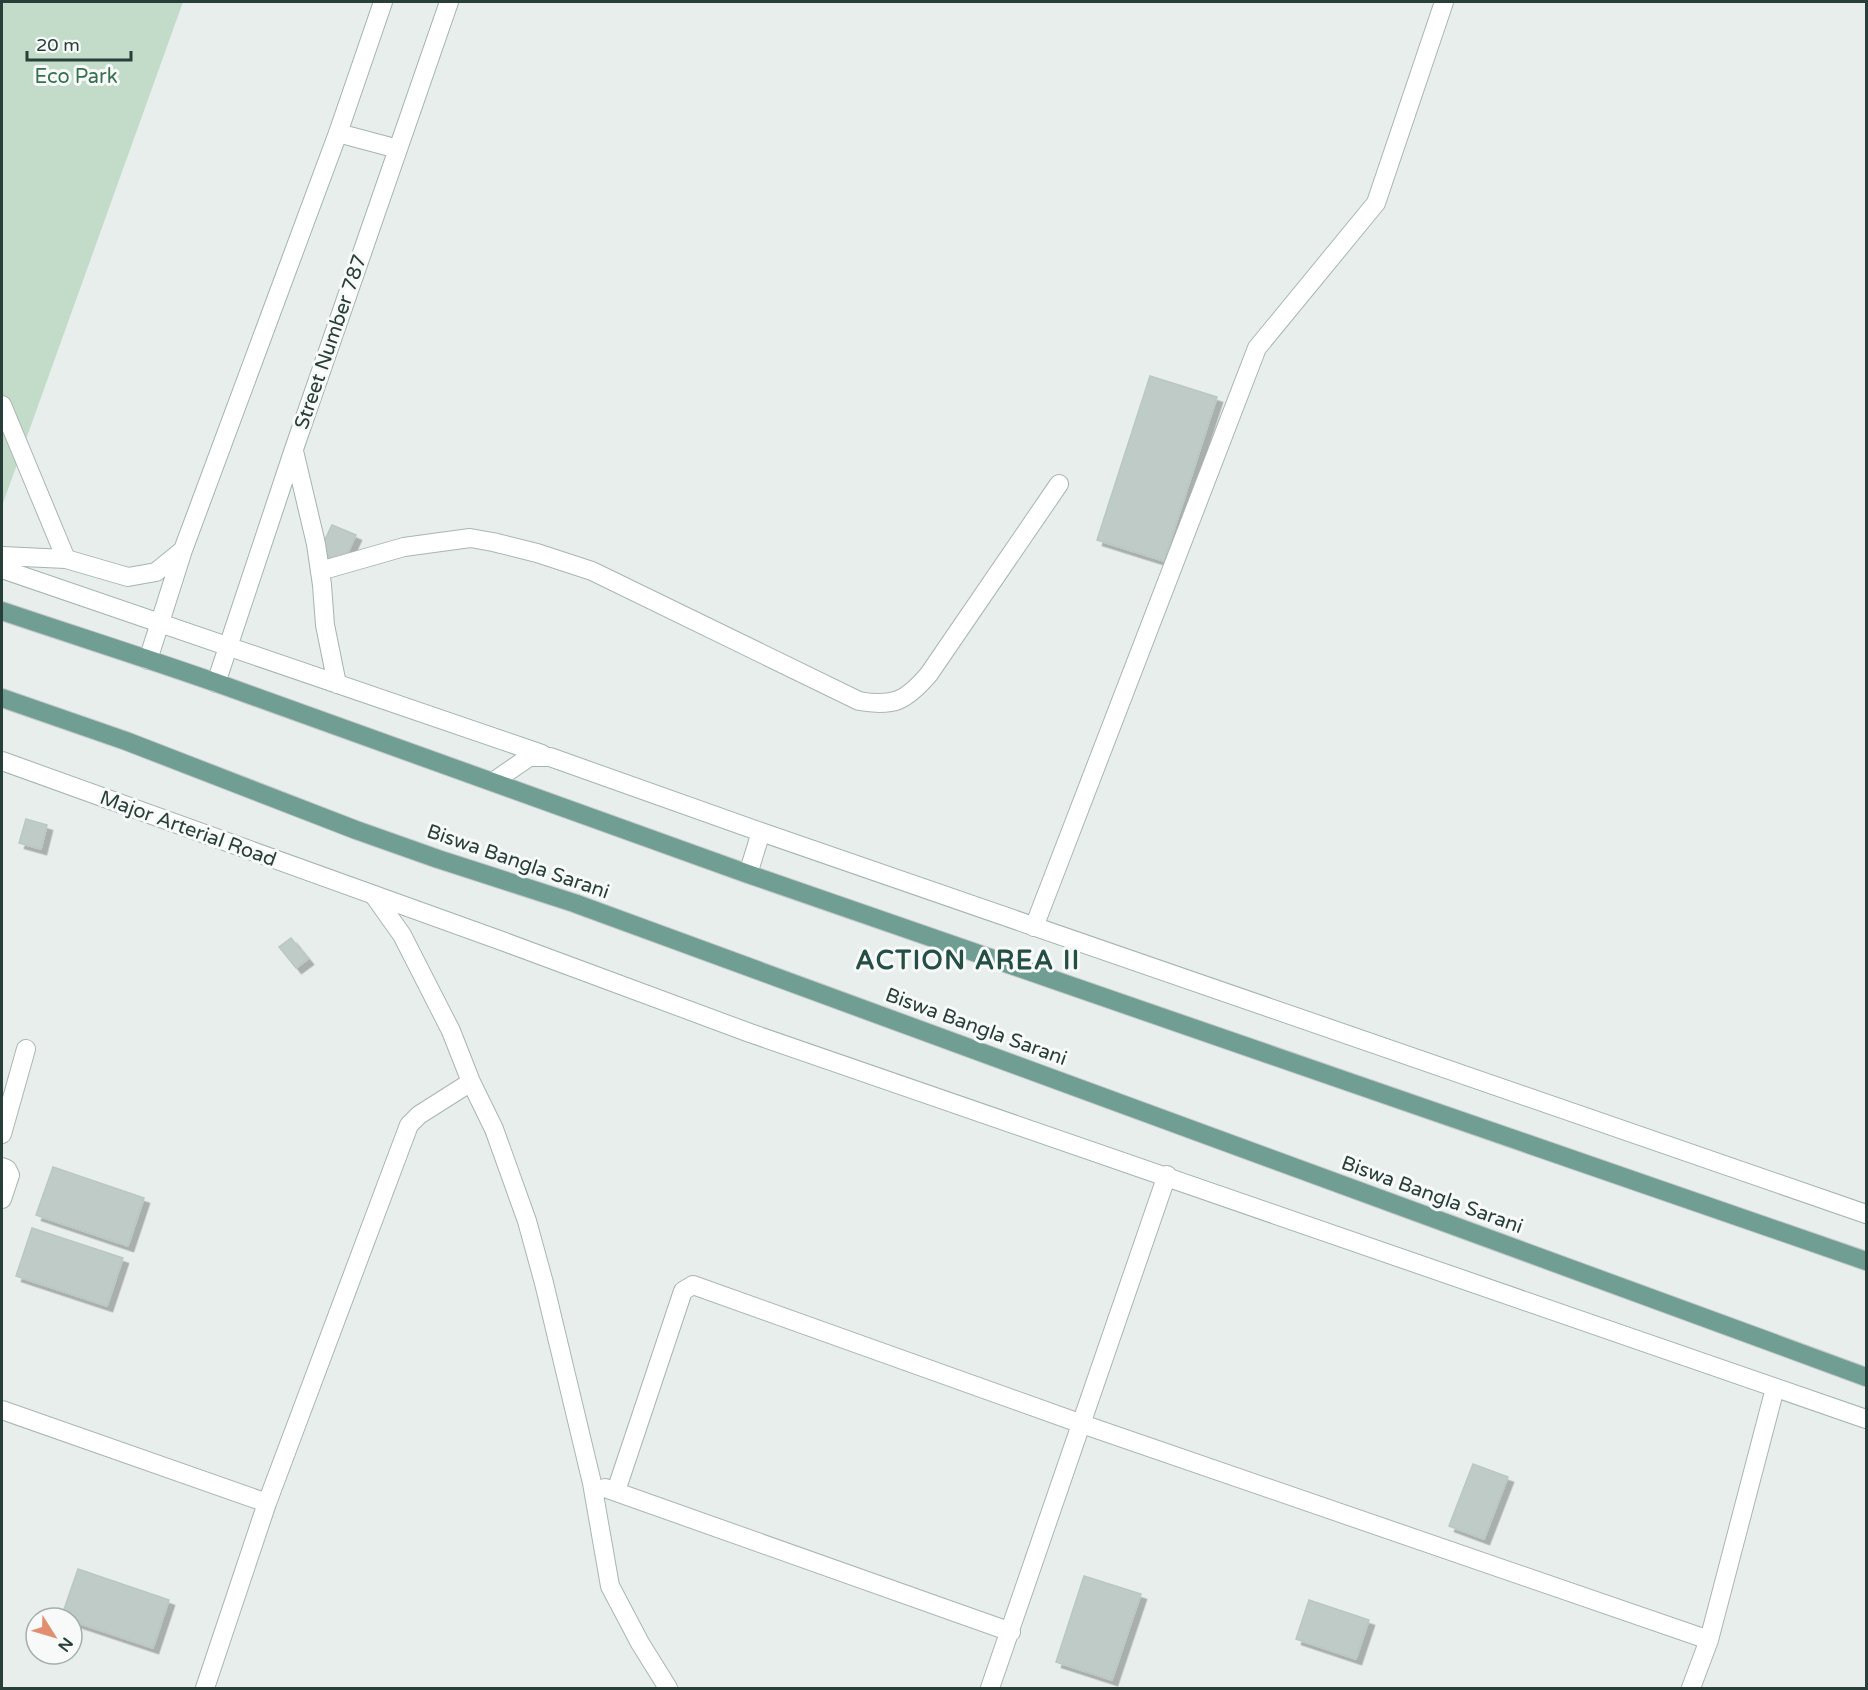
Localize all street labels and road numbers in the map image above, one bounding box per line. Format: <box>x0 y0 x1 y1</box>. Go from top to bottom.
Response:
street label: Street Number 787 <box>290 251 372 433</box>
street label: Major Arterial Road <box>96 786 280 872</box>
street label: Biswa Bangla Sarani <box>424 820 612 904</box>
street label: Biswa Bangla Sarani <box>882 983 1070 1071</box>
street label: Biswa Bangla Sarani <box>1338 1151 1526 1239</box>

